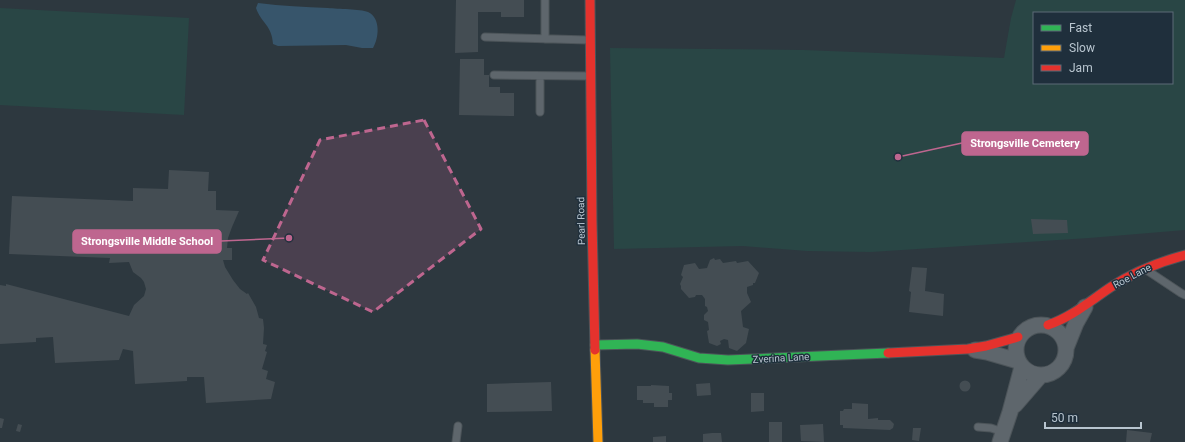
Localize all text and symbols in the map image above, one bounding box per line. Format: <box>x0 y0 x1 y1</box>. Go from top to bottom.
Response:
legend <box>1033 12 1173 84</box>
text: Fast <box>1069 21 1092 35</box>
text: Slow <box>1069 41 1095 55</box>
text: Jam <box>1069 61 1093 75</box>
callout: Strongsville Cemetery <box>962 132 1088 155</box>
text: Strongsville Cemetery <box>970 137 1080 150</box>
street label: Pearl Road <box>575 197 587 245</box>
callout: Strongsville Middle School <box>73 230 221 253</box>
text: Strongsville Middle School <box>81 235 213 248</box>
street label: Roe Lane <box>1111 261 1153 291</box>
street label: Zverina Lane <box>752 351 810 365</box>
scale bar <box>1045 404 1141 430</box>
text: 50 m <box>1051 411 1078 425</box>

